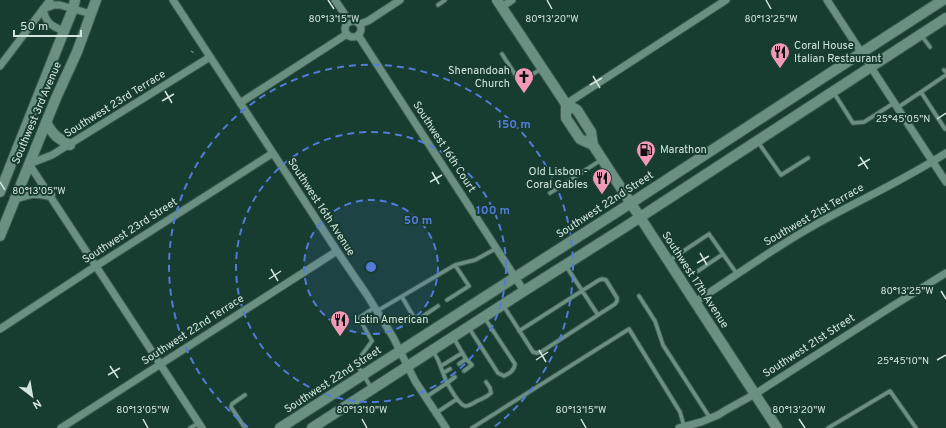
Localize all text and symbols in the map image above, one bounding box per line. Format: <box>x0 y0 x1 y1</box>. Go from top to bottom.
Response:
scale bar <box>14 12 81 38</box>
text: 80°13'15"W <box>309 13 359 26</box>
text: 80°13'20"W <box>525 13 579 26</box>
text: 80°13'25"W <box>744 13 798 26</box>
text: 50 m <box>20 19 48 35</box>
place label: Coral House Italian Restaurant <box>794 39 882 66</box>
restaurant icon: Coral House Italian Restaurant <box>769 41 791 69</box>
street label: Southwest 3rd Avenue <box>9 60 65 166</box>
place label: Shenandoah Church <box>448 64 510 91</box>
church icon: Shenandoah Church <box>513 66 535 94</box>
street label: Southwest 23rd Terrace <box>62 67 168 141</box>
street label: Southwest 16th Court <box>409 99 479 195</box>
text: 25°45'05"N <box>876 113 930 126</box>
text: 150 m <box>497 117 531 133</box>
fuel station icon: Marathon <box>635 139 657 167</box>
place label: Marathon <box>660 143 707 157</box>
street label: Southwest 16th Avenue <box>284 155 358 259</box>
place label: Old Lisbon - Coral Gables <box>526 165 588 192</box>
restaurant icon: Old Lisbon - Coral Gables <box>591 167 613 195</box>
street label: Southwest 22nd Street <box>554 168 656 242</box>
street label: Southwest 21st Terrace <box>761 181 867 249</box>
text: 80°13'05"W <box>12 185 66 198</box>
street label: Southwest 23rd Street <box>80 195 180 267</box>
text: 100 m <box>476 203 510 219</box>
text: 50 m <box>404 213 432 229</box>
street label: Southwest 17th Avenue <box>658 229 732 331</box>
centre of rings <box>364 260 378 274</box>
text: 80°13'25"W <box>880 285 934 298</box>
street label: Southwest 22nd Terrace <box>139 292 247 368</box>
restaurant icon: Latin American <box>329 309 351 337</box>
street label: Southwest 21st Street <box>760 311 858 381</box>
place label: Latin American <box>354 313 428 327</box>
street label: Southwest 22nd Street <box>282 343 384 417</box>
text: 25°45'10"N <box>877 355 929 368</box>
north arrow <box>12 376 52 416</box>
text: N <box>30 396 44 412</box>
text: 80°13'05"W <box>116 404 170 417</box>
text: 80°13'10"W <box>337 404 388 417</box>
text: 80°13'15"W <box>556 404 606 417</box>
text: 80°13'20"W <box>772 404 826 417</box>

